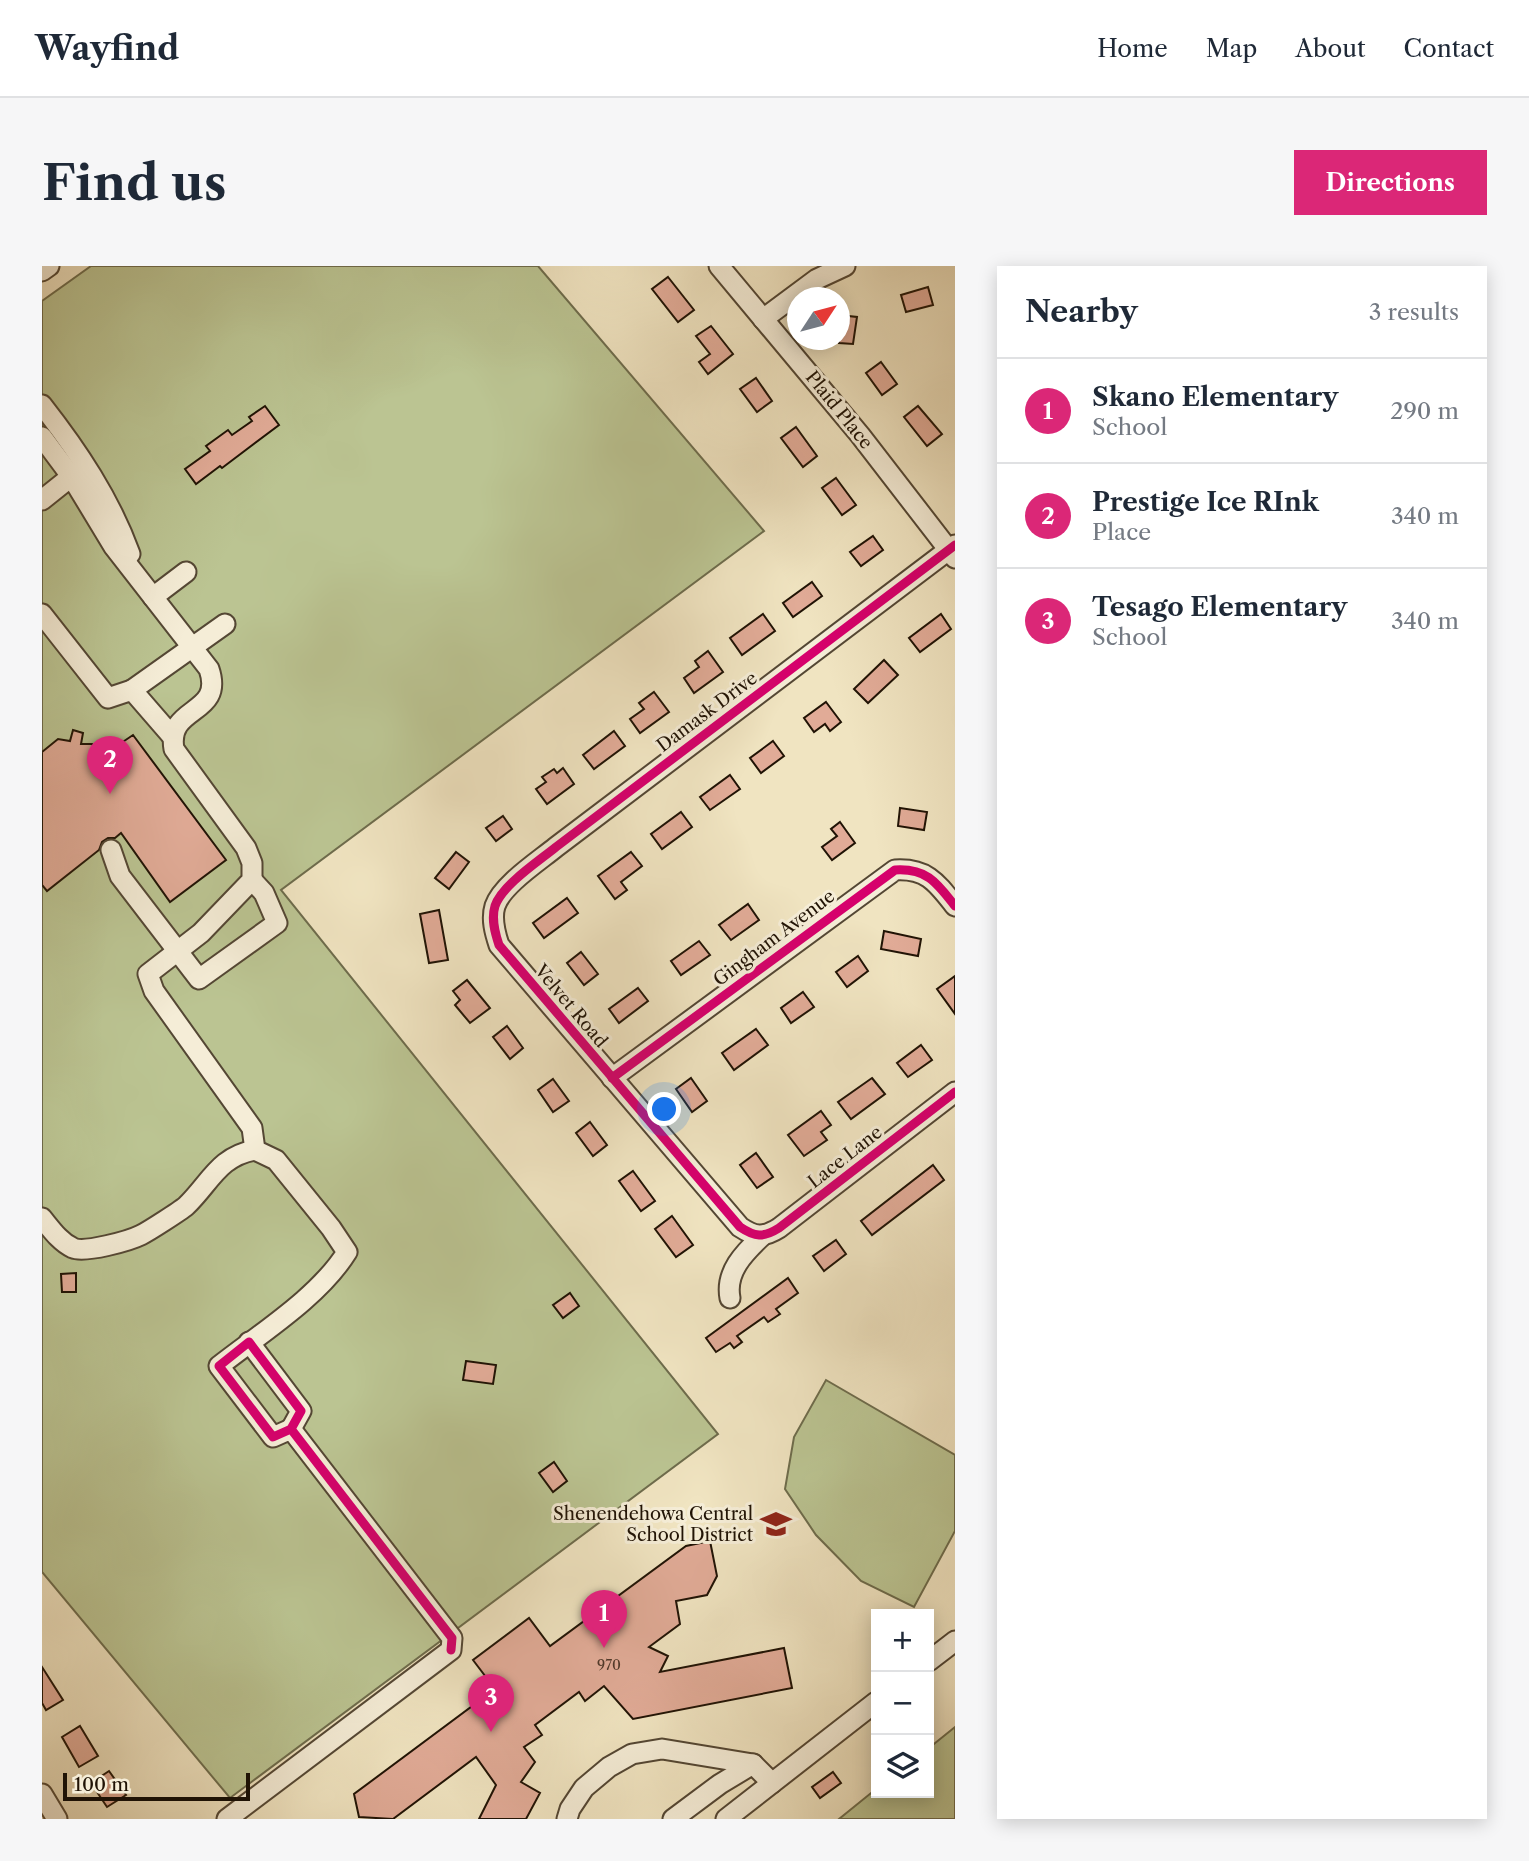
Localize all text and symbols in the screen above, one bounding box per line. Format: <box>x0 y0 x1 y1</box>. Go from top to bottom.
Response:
text: Wayfind <box>35 28 179 69</box>
text: Home <box>1097 34 1168 63</box>
text: Map <box>1206 34 1257 63</box>
text: About <box>1295 34 1366 63</box>
text: Contact <box>1404 34 1494 63</box>
button: Directions <box>1294 150 1487 215</box>
text: Find us <box>42 152 226 213</box>
north arrow <box>787 287 850 350</box>
text: Nearby <box>1025 293 1138 330</box>
text: 3 results <box>1369 298 1459 326</box>
street label: Plaid Place <box>801 366 877 454</box>
text: Skano Elementary <box>1092 381 1338 413</box>
text: 1 <box>1043 397 1053 425</box>
text: 290 m <box>1390 397 1459 425</box>
text: School <box>1092 413 1167 441</box>
text: Prestige Ice RInk <box>1092 486 1319 518</box>
text: 2 <box>1041 502 1055 530</box>
text: 340 m <box>1391 502 1459 530</box>
text: Place <box>1092 518 1151 546</box>
text: Tesago Elementary <box>1092 591 1347 623</box>
text: 3 <box>1042 607 1055 635</box>
text: 340 m <box>1391 607 1459 635</box>
text: School <box>1092 623 1167 651</box>
street label: Damask Drive <box>653 667 761 757</box>
pin: 2 <box>87 736 133 794</box>
street label: Gingham Avenue <box>709 885 839 991</box>
street label: Velvet Road <box>529 959 612 1052</box>
your location <box>647 1092 681 1126</box>
street label: Lace Lane <box>803 1121 887 1193</box>
place label: Shenendehowa Central School District <box>553 1503 754 1546</box>
school or university icon: Shenendehowa Central School District <box>759 1507 793 1541</box>
pin: 1 <box>581 1590 627 1648</box>
map controls <box>871 1609 934 1798</box>
button: + <box>871 1609 934 1672</box>
house number: 970 <box>597 1656 621 1674</box>
button: − <box>871 1672 934 1735</box>
pin: 3 <box>468 1674 514 1732</box>
button: layers <box>871 1735 934 1798</box>
scale bar <box>63 1770 250 1802</box>
text: 100 m <box>74 1773 129 1796</box>

